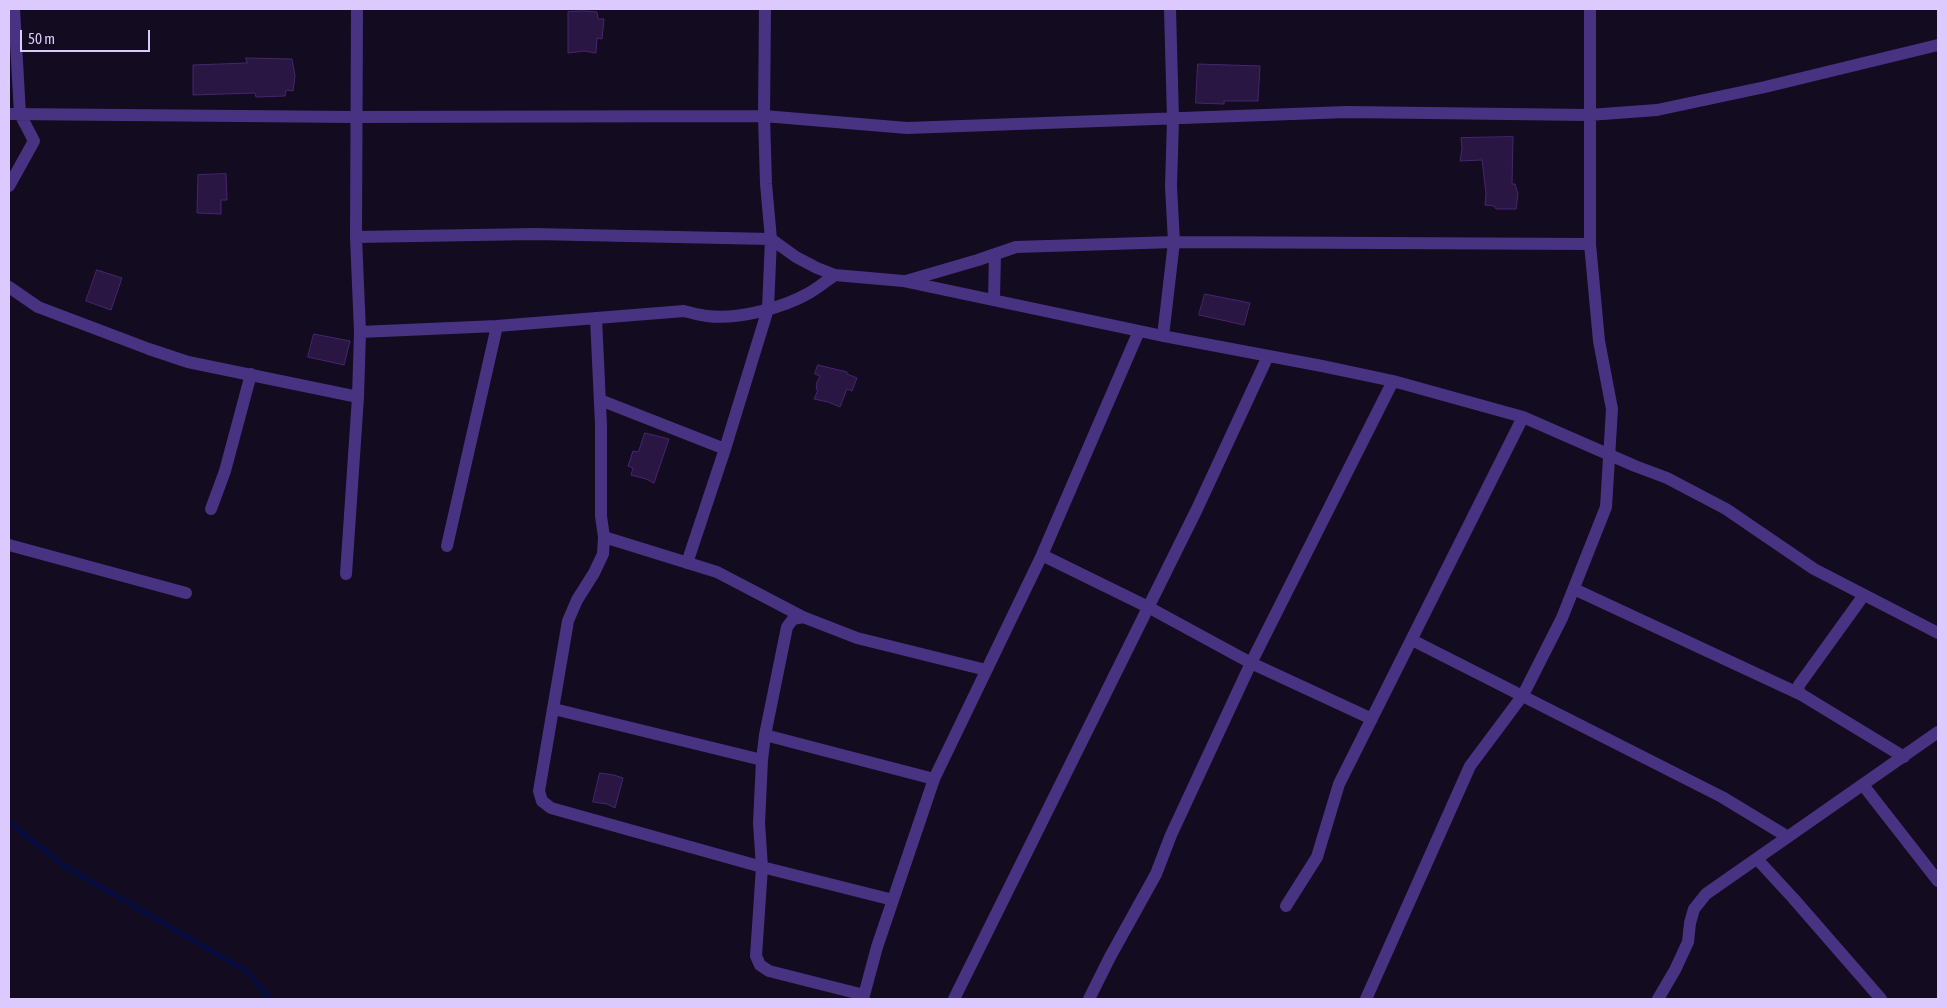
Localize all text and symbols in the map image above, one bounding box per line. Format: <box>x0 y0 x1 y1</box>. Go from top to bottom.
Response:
scale bar <box>22 20 152 52</box>
text: 50 m <box>28 30 55 47</box>

